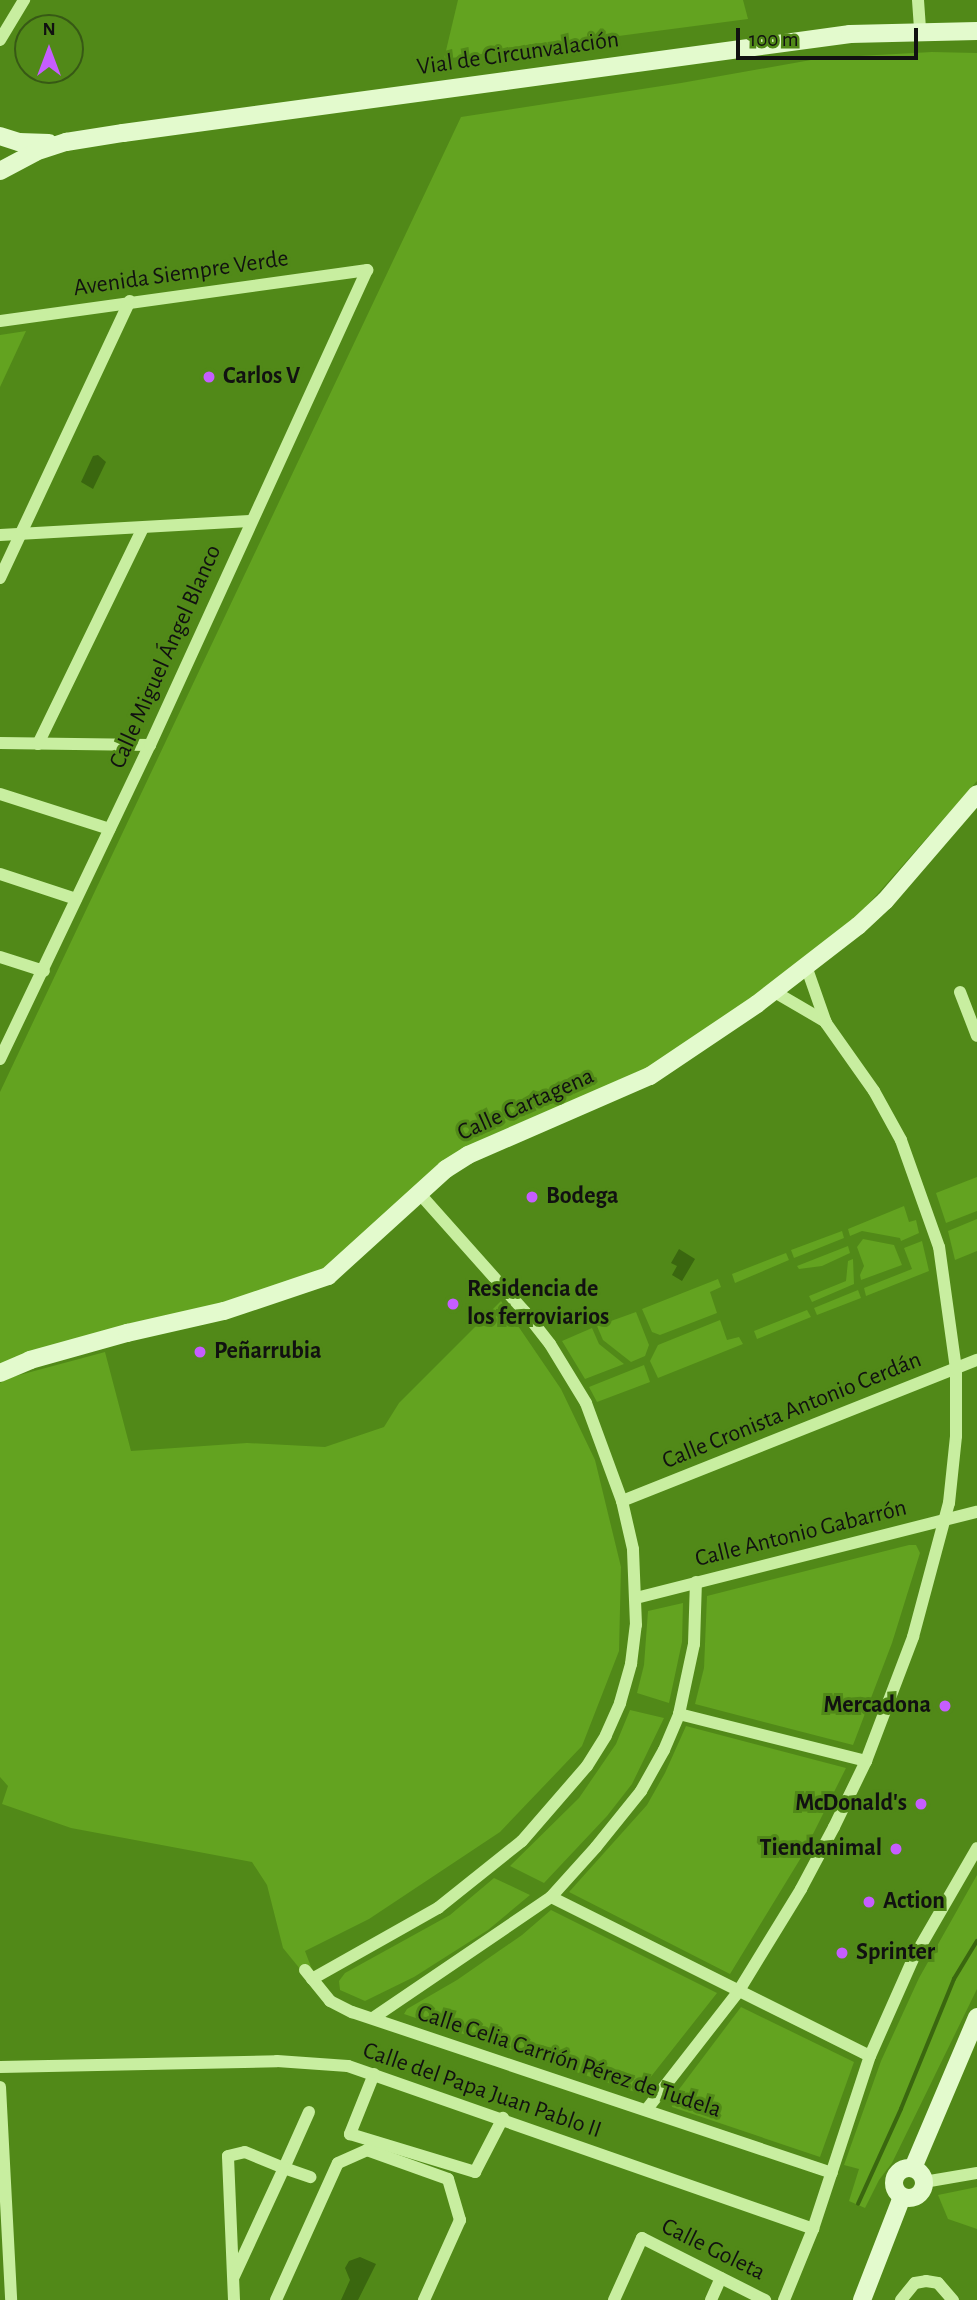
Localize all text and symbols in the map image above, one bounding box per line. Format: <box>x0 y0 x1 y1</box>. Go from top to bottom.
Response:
north arrow <box>14 14 84 84</box>
scale bar <box>739 14 921 58</box>
text: N <box>42 20 56 39</box>
street label: Vial de Circunvalación <box>415 26 621 82</box>
text: 100 m <box>749 29 799 50</box>
street label: Avenida Siempre Verde <box>72 245 290 303</box>
place label: Carlos V <box>223 363 300 391</box>
marker: Carlos V <box>201 369 217 385</box>
street label: Calle Miguel Ángel Blanco <box>104 541 228 773</box>
street label: Calle Cartagena <box>453 1062 599 1148</box>
place label: Bodega <box>546 1183 619 1211</box>
marker: Bodega <box>524 1189 540 1205</box>
place label: Residencia de los ferroviarios <box>467 1276 609 1332</box>
marker: Residencia de los ferroviarios <box>445 1296 461 1312</box>
place label: Peñarrubia <box>214 1338 322 1366</box>
marker: Peñarrubia <box>192 1344 208 1360</box>
street label: Calle Cronista Antonio Cerdán <box>658 1346 926 1476</box>
street label: Calle Antonio Gabarrón <box>692 1494 910 1574</box>
place label: Mercadona <box>823 1692 931 1720</box>
marker: Mercadona <box>937 1698 953 1714</box>
place label: McDonald's <box>795 1790 907 1818</box>
marker: McDonald's <box>913 1796 929 1812</box>
place label: Tiendanimal <box>759 1835 882 1863</box>
marker: Tiendanimal <box>888 1841 904 1857</box>
place label: Action <box>883 1888 945 1916</box>
marker: Action <box>861 1894 877 1910</box>
place label: Sprinter <box>856 1939 935 1967</box>
marker: Sprinter <box>834 1945 850 1961</box>
street label: Calle Celia Carrión Pérez de Tudela <box>413 1999 725 2125</box>
street label: Calle del Papa Juan Pablo II <box>359 2037 605 2145</box>
street label: Calle Goleta <box>656 2213 770 2287</box>

